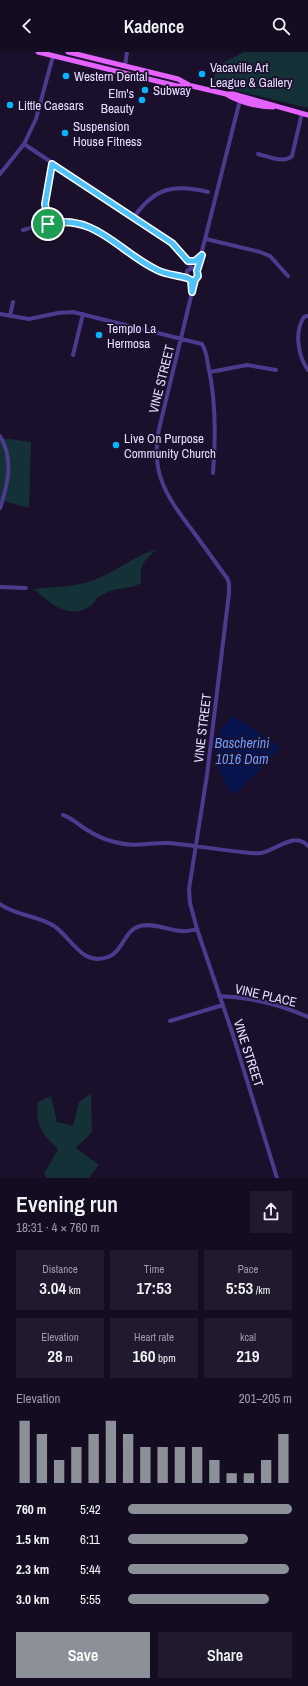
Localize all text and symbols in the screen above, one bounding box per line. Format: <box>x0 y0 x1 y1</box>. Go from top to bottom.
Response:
text: Kadence <box>124 14 184 39</box>
icon: back <box>16 15 38 37</box>
icon: search <box>270 15 292 37</box>
place label: Vacaville Art League & Gallery <box>210 59 293 91</box>
place label: Western Dental <box>74 68 147 85</box>
marker: Vacaville Art League & Gallery <box>197 69 207 79</box>
marker: Western Dental <box>61 71 71 81</box>
place label: Subway <box>153 82 192 99</box>
place label: Elm's Beauty <box>101 85 135 117</box>
marker: Subway <box>140 85 150 95</box>
marker: Elm's Beauty <box>137 95 147 105</box>
place label: Little Caesars <box>18 97 84 114</box>
marker: Little Caesars <box>5 100 15 110</box>
place label: Suspension House Fitness <box>73 118 142 150</box>
marker: Suspension House Fitness <box>60 128 70 138</box>
pin <box>31 207 65 241</box>
icon: arrive <box>37 213 59 235</box>
place label: Templo La Hermosa <box>107 320 156 352</box>
marker: Templo La Hermosa <box>94 330 104 340</box>
street label: VINE STREET <box>145 343 178 415</box>
place label: Live On Purpose Community Church <box>124 430 216 462</box>
marker: Live On Purpose Community Church <box>111 440 121 450</box>
street label: VINE STREET <box>190 692 215 764</box>
water label: Bascherini 1016 Dam <box>215 734 270 768</box>
street label: VINE PLACE <box>233 980 298 1011</box>
street label: VINE STREET <box>230 1017 268 1089</box>
text: Evening run <box>16 1189 118 1219</box>
button: share <box>250 1191 292 1233</box>
text: 18:31 · 4 × 760 m <box>16 1219 99 1236</box>
text: Distance <box>42 1262 78 1276</box>
text: Time <box>144 1262 164 1276</box>
text: Pace <box>238 1262 258 1276</box>
text: 3.04 <box>39 1276 66 1299</box>
text: 17:53 <box>136 1276 172 1299</box>
text: 5:53 <box>226 1276 253 1299</box>
text: km <box>66 1283 81 1297</box>
text: /km <box>253 1283 270 1297</box>
text: Elevation <box>41 1330 79 1344</box>
text: Heart rate <box>134 1330 174 1344</box>
text: kcal <box>240 1330 256 1344</box>
text: 28 <box>47 1344 63 1367</box>
text: 160 <box>132 1344 156 1367</box>
text: 219 <box>236 1344 260 1367</box>
text: m <box>63 1351 73 1365</box>
text: bpm <box>156 1351 176 1365</box>
text: Elevation <box>16 1390 60 1407</box>
text: 201–205 m <box>239 1390 292 1407</box>
text: 760 m <box>16 1501 46 1518</box>
text: 5:42 <box>80 1501 101 1518</box>
text: 1.5 km <box>16 1531 49 1548</box>
text: 6:11 <box>80 1531 100 1548</box>
text: 2.3 km <box>16 1561 49 1578</box>
text: 5:44 <box>80 1561 101 1578</box>
text: 3.0 km <box>16 1591 49 1608</box>
text: 5:55 <box>80 1591 101 1608</box>
button: Save <box>16 1632 150 1678</box>
button: Share <box>158 1632 292 1678</box>

